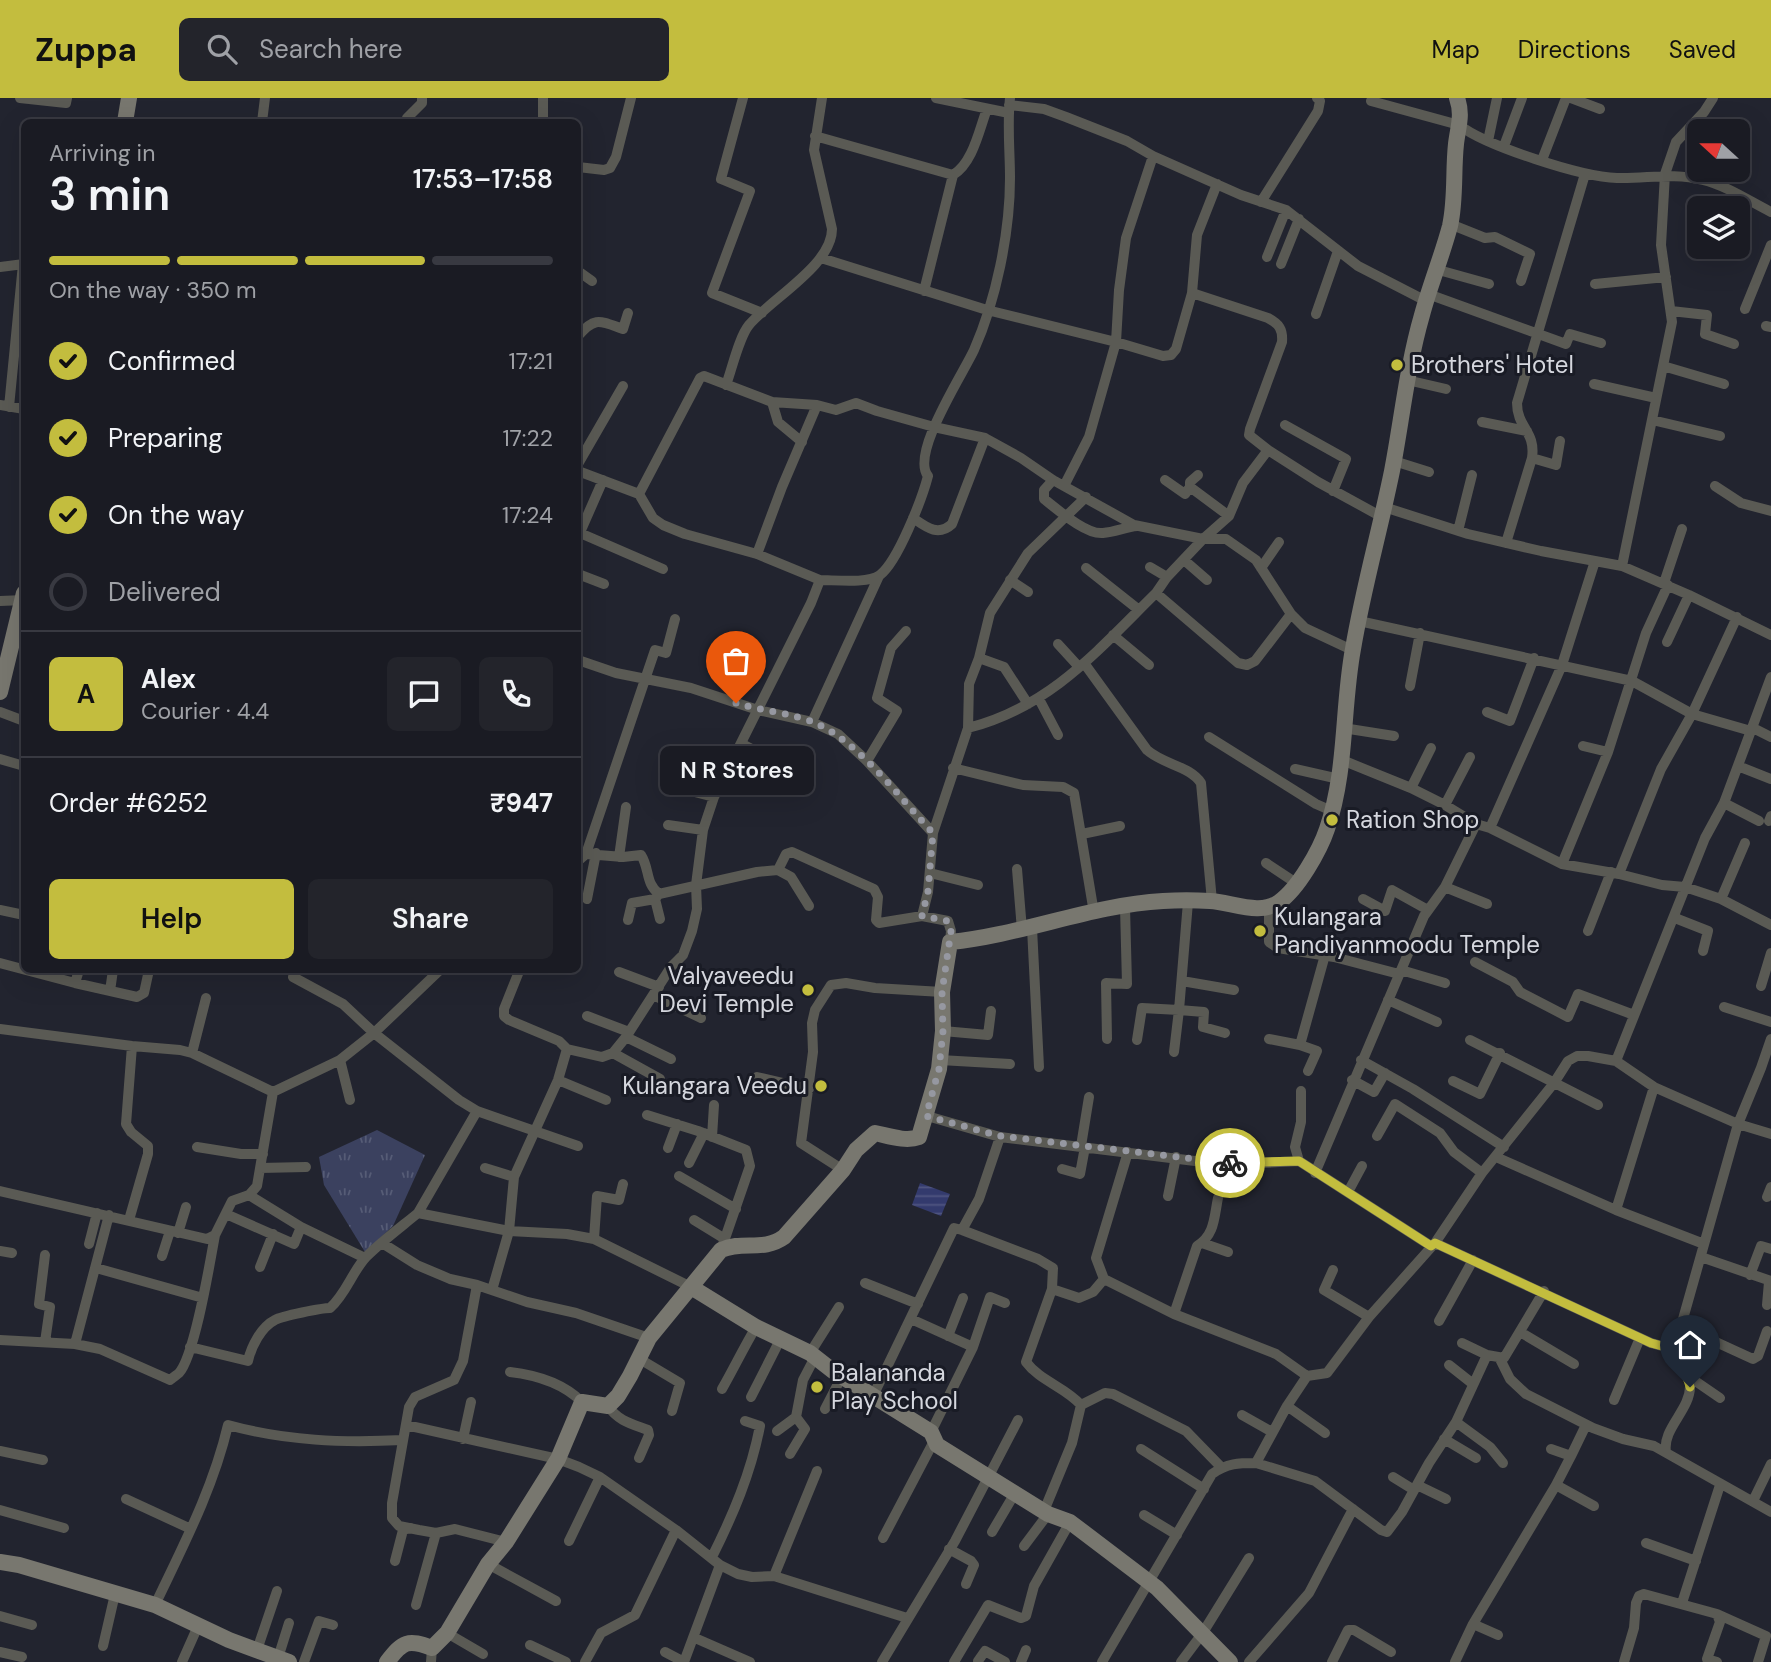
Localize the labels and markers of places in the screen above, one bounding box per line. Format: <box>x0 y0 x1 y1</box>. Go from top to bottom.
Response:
place label: Brothers' Hotel <box>1411 349 1574 380</box>
marker: Brothers' Hotel <box>1389 357 1405 373</box>
pin <box>706 631 766 703</box>
callout: N R Stores <box>659 745 813 794</box>
place label: Ration Shop <box>1346 804 1479 835</box>
marker: Ration Shop <box>1324 812 1340 828</box>
place label: Kulangara Pandiyanmoodu Temple <box>1274 901 1540 960</box>
marker: Kulangara Pandiyanmoodu Temple <box>1252 923 1268 939</box>
place label: Valyaveedu Devi Temple <box>659 960 794 1019</box>
marker: Valyaveedu Devi Temple <box>800 982 816 998</box>
place label: Kulangara Veedu <box>622 1070 807 1101</box>
marker: Kulangara Veedu <box>813 1078 829 1094</box>
pin <box>1660 1315 1720 1387</box>
place label: Balananda Play School <box>831 1357 958 1416</box>
marker: Balananda Play School <box>809 1379 825 1395</box>

